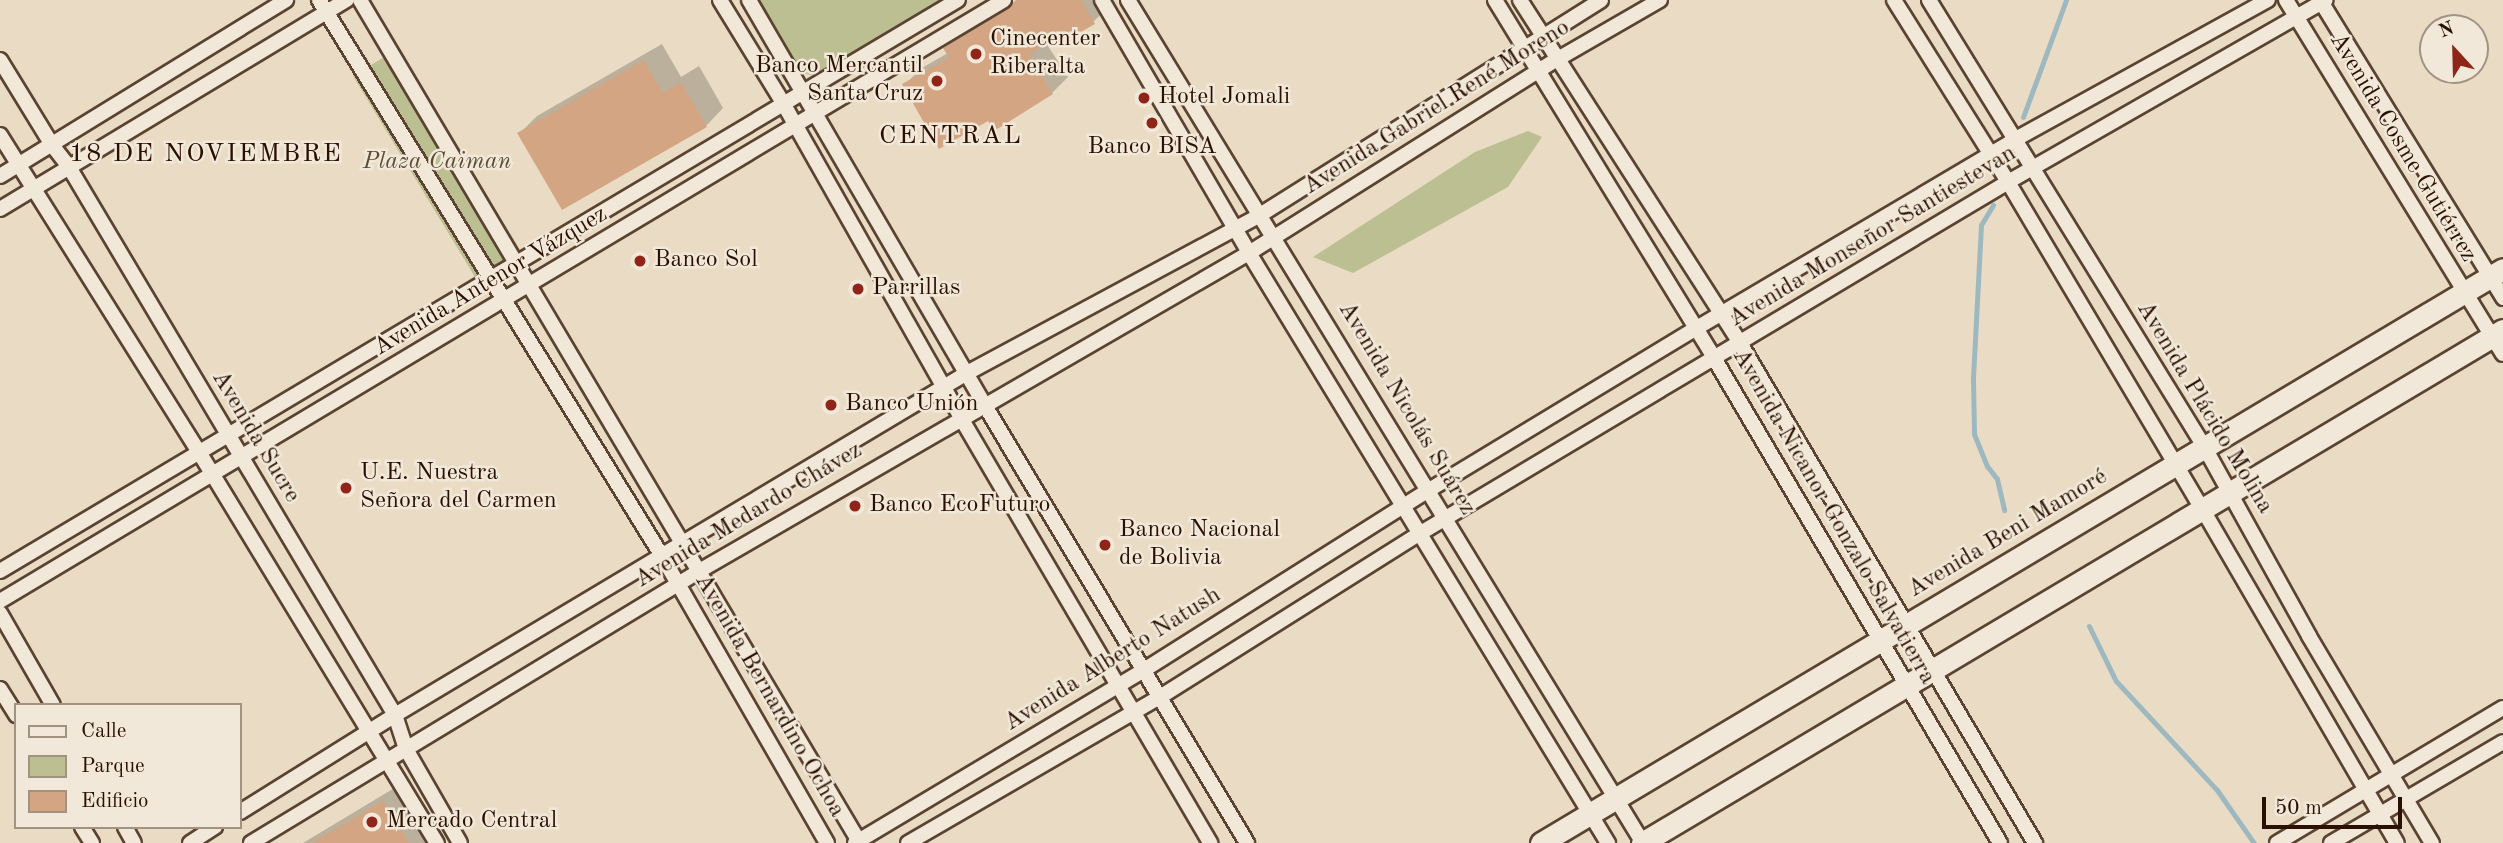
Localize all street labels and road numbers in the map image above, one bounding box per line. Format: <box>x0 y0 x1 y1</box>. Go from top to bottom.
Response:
street label: Avenida Gabriel René Moreno <box>1298 14 1576 202</box>
street label: Avenida Cosme Gutiérrez <box>2322 28 2482 268</box>
street label: Avenida Monseñor Santiestevan <box>1724 140 2022 334</box>
street label: Avenida Antenor Vázquez <box>369 201 613 363</box>
street label: Avenida Nicolás Suárez <box>1331 297 1481 521</box>
street label: Avenida Plácido Molina <box>2129 297 2279 519</box>
street label: Avenida Nicanor Gonzalo Salvatierra <box>1725 344 1941 690</box>
street label: Avenida Sucre <box>204 366 306 508</box>
street label: Avenida Medardo Chávez <box>630 437 868 595</box>
street label: Avenida Beni Mamoré <box>1903 463 2113 605</box>
street label: Avenida Bernardino Ochoa <box>687 569 851 823</box>
street label: Avenida Alberto Natush <box>999 582 1227 738</box>

